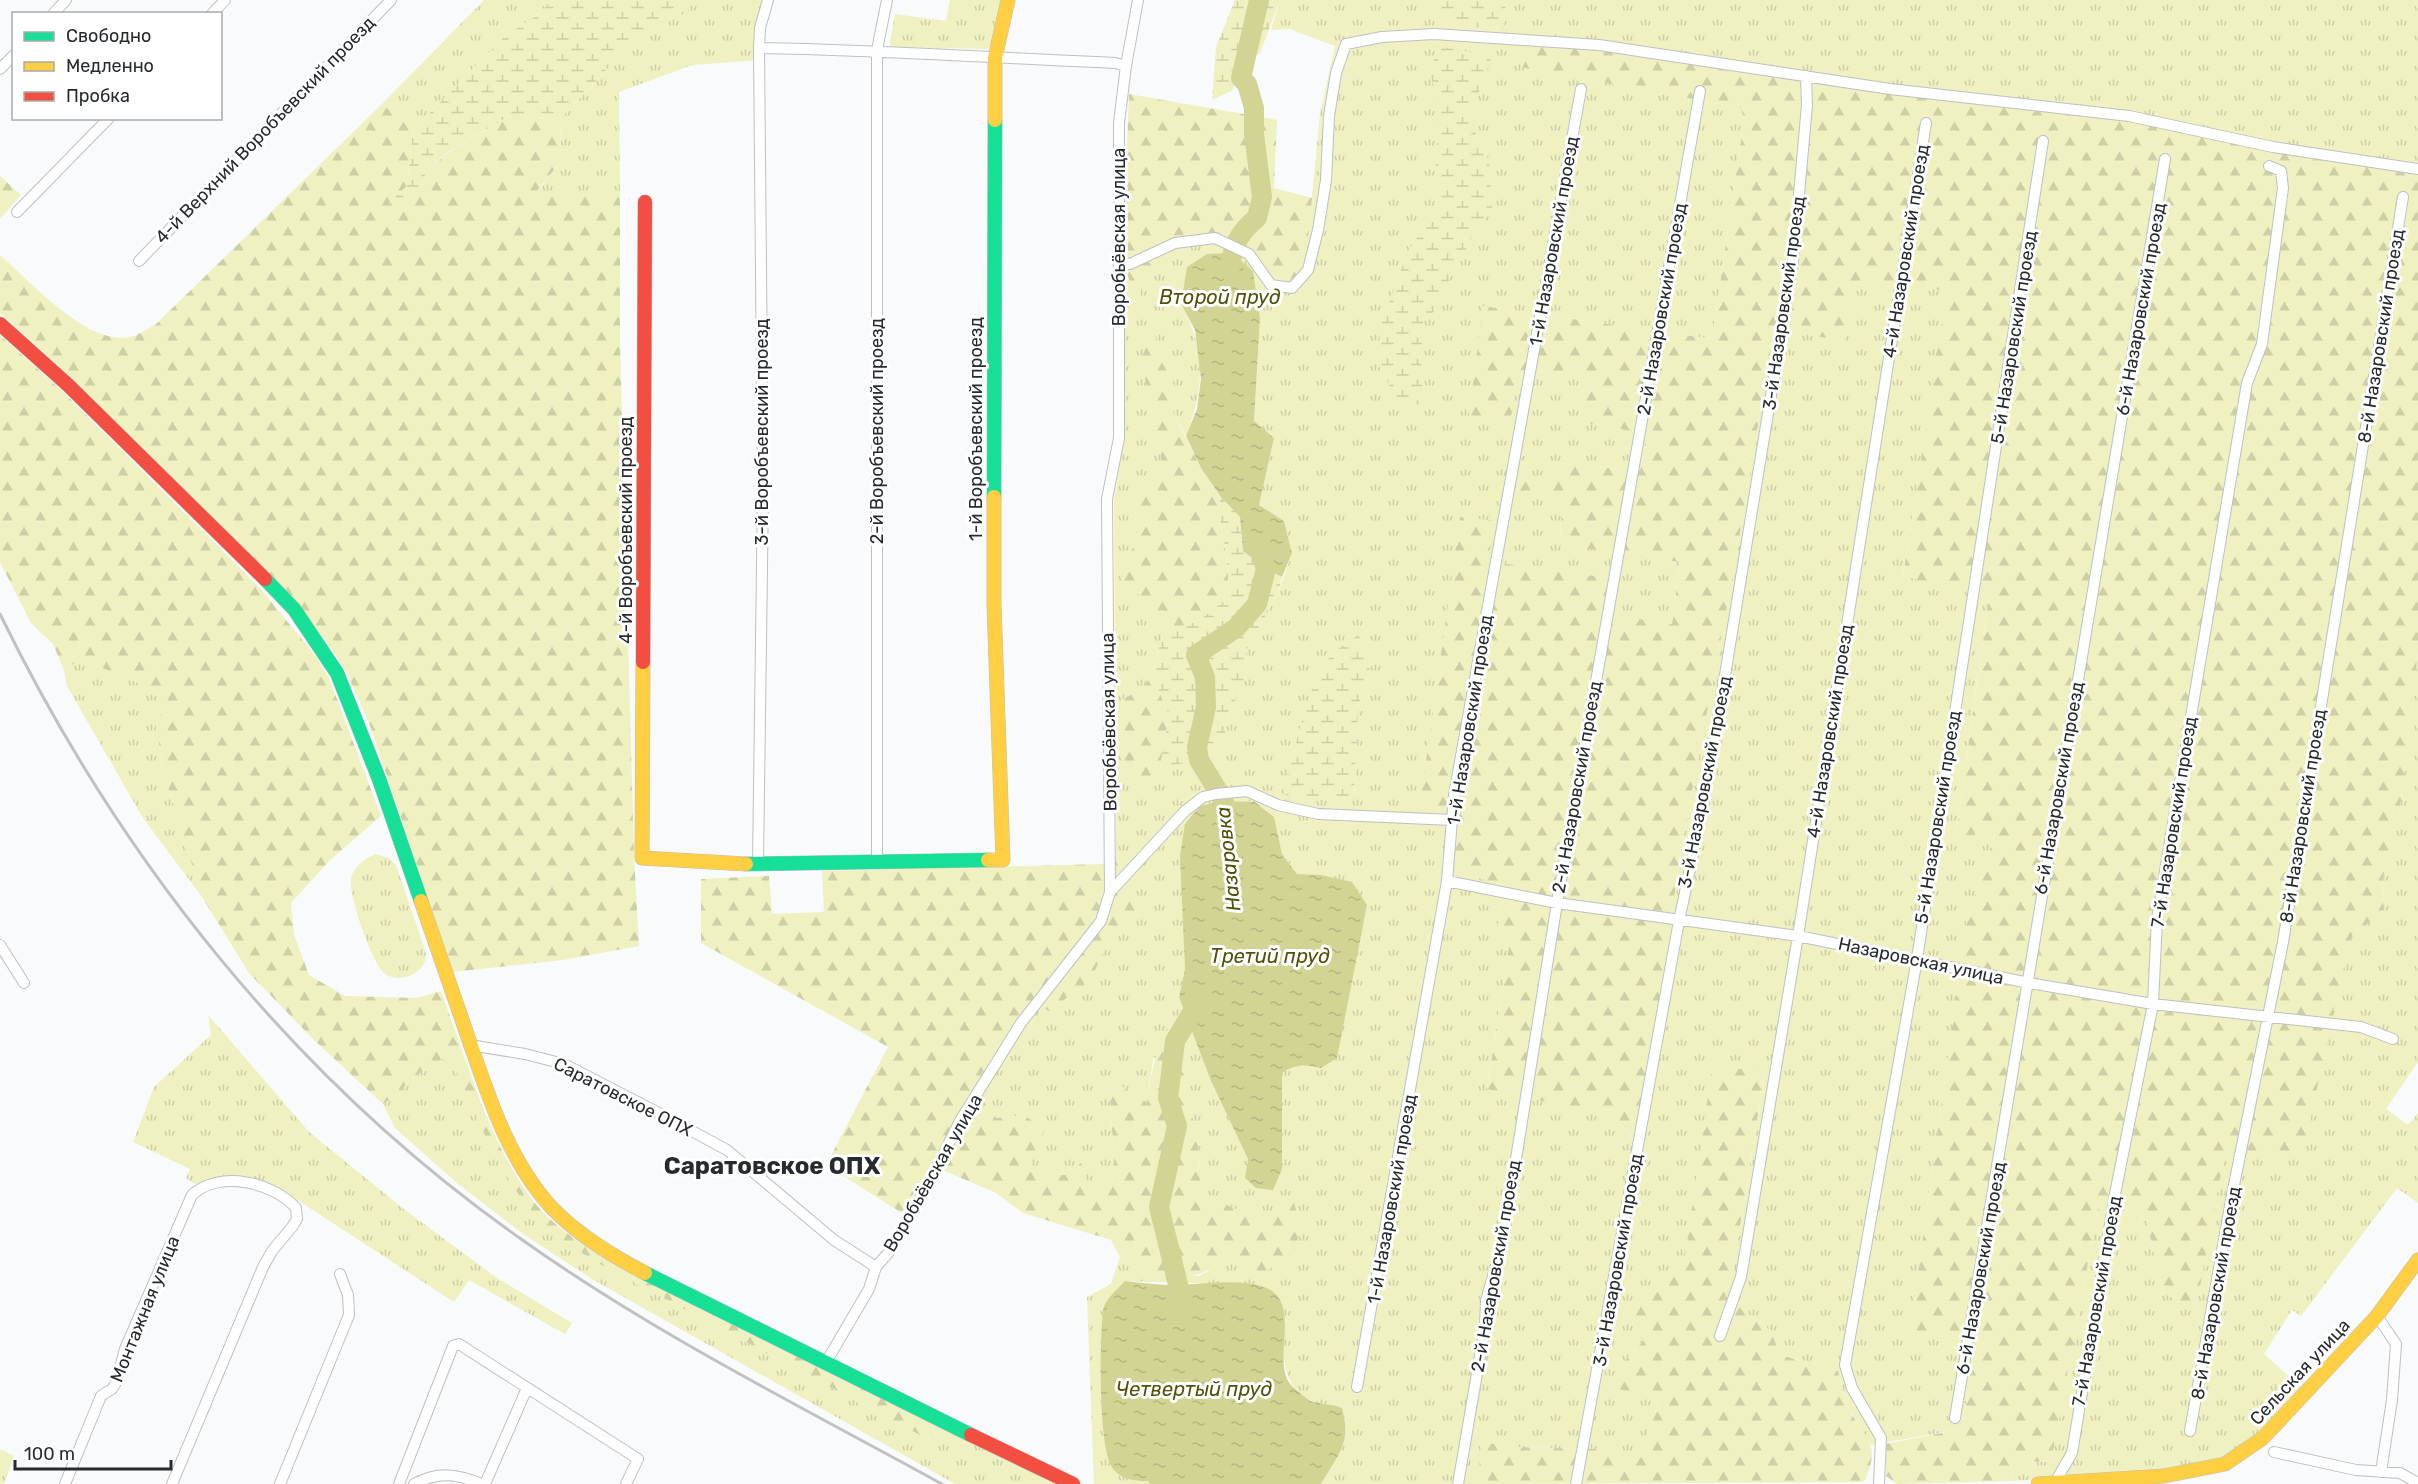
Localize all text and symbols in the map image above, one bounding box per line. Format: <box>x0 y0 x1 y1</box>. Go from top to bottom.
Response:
legend <box>12 12 222 120</box>
street label: 4-й Верхний Воробъевский проезд <box>150 12 380 248</box>
text: Свободно <box>66 25 151 47</box>
text: Медленно <box>66 55 154 77</box>
text: Пробка <box>66 85 130 107</box>
street label: 1-й Назаровский проезд <box>1525 134 1583 348</box>
street label: 4-й Назаровский проезд <box>1878 142 1934 359</box>
street label: Воробьёвская улица <box>1108 148 1130 326</box>
street label: 3-й Назаровский проезд <box>1758 194 1810 411</box>
street label: 2-й Назаровский проезд <box>1632 201 1692 417</box>
street label: 6-й Назаровский проезд <box>2111 201 2171 417</box>
street label: 8-й Назаровский проезд <box>2353 227 2409 445</box>
street label: 5-й Назаровский проезд <box>1986 229 2042 445</box>
water label: Второй пруд <box>1159 285 1281 309</box>
street label: 1-й Воробъевский проезд <box>965 317 987 541</box>
street label: 3-й Воробъевский проезд <box>751 318 773 545</box>
street label: 2-й Воробъевский проезд <box>866 318 888 544</box>
street label: 4-й Воробъевский проезд <box>615 416 637 644</box>
street label: 1-й Назаровский проезд <box>1443 613 1498 827</box>
street label: 4-й Назаровский проезд <box>1802 622 1858 839</box>
street label: Воробьёвская улица <box>1096 633 1122 811</box>
street label: 3-й Назаровский проезд <box>1674 674 1736 890</box>
street label: 2-й Назаровский проезд <box>1547 679 1607 895</box>
street label: 6-й Назаровский проезд <box>2029 680 2089 896</box>
street label: 8-й Назаровский проезд <box>2275 707 2331 925</box>
street label: 5-й Назаровский проезд <box>1910 709 1966 925</box>
street label: 7-й Назаровский проезд <box>2146 715 2202 929</box>
water label: Назаровка <box>1211 805 1245 913</box>
street label: Назаровская улица <box>1836 933 2006 989</box>
water label: Третий пруд <box>1210 944 1330 968</box>
street label: Саратовское ОПХ <box>550 1053 696 1141</box>
street label: Воробьёвская улица <box>879 1090 987 1256</box>
street label: 1-й Назаровский проезд <box>1363 1092 1421 1306</box>
district label: Саратовское ОПХ <box>664 1152 881 1180</box>
street label: 3-й Назаровский проезд <box>1588 1152 1648 1368</box>
street label: 2-й Назаровский проезд <box>1466 1158 1526 1374</box>
street label: 6-й Назаровский проезд <box>1951 1160 2011 1376</box>
street label: 8-й Назаровский проезд <box>2186 1184 2246 1401</box>
street label: 7-й Назаровский проезд <box>2068 1194 2126 1408</box>
street label: Монтажная улица <box>106 1233 184 1385</box>
street label: Сельская улица <box>2245 1314 2355 1430</box>
water label: Четвертый пруд <box>1116 1377 1273 1401</box>
scale bar <box>15 1433 171 1471</box>
text: 100 m <box>24 1443 75 1465</box>

